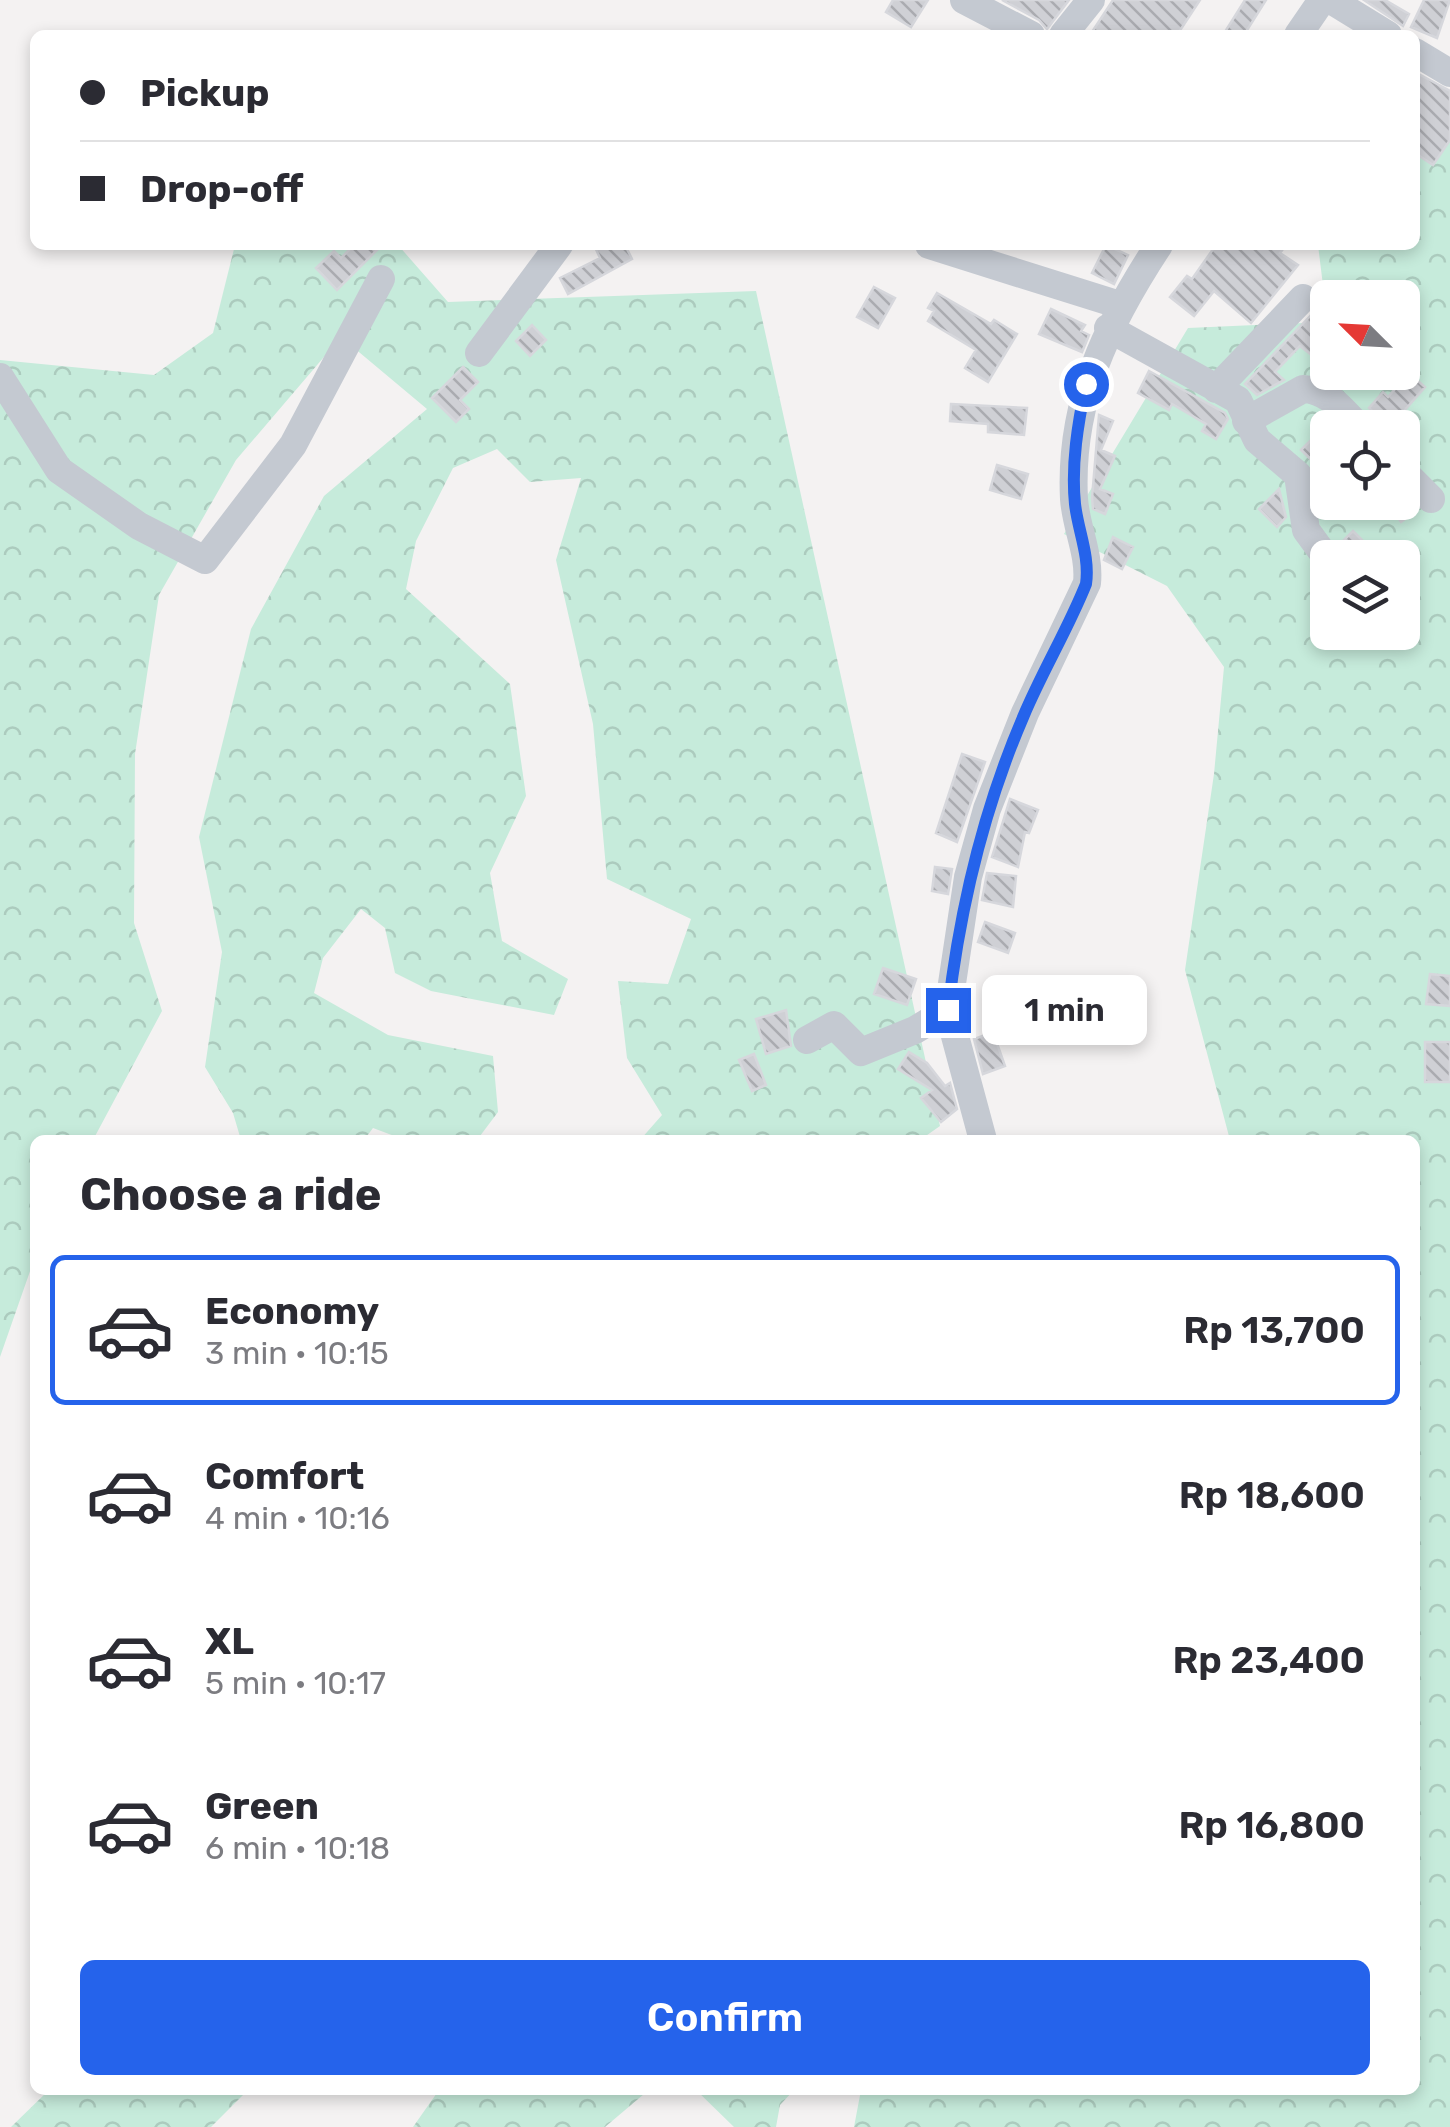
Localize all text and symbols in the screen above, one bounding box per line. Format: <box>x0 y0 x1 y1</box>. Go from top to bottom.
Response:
text: Pickup <box>140 70 269 116</box>
text: Drop-off <box>140 166 303 212</box>
north arrow <box>1310 280 1420 390</box>
map controls <box>1310 280 1420 650</box>
route start <box>1064 362 1109 407</box>
button: locate <box>1310 410 1420 520</box>
button: layers <box>1310 540 1420 650</box>
callout: 1 min <box>983 975 1148 1045</box>
route end <box>926 988 971 1033</box>
text: 1 min <box>1024 991 1105 1029</box>
text: Choose a ride <box>80 1168 382 1221</box>
icon: car <box>85 1285 175 1375</box>
text: Economy <box>205 1288 379 1334</box>
text: Rp 13,700 <box>1183 1307 1365 1353</box>
text: 3 min · 10:15 <box>205 1334 389 1372</box>
icon: car <box>85 1450 175 1540</box>
text: Comfort <box>205 1453 364 1499</box>
text: Rp 18,600 <box>1179 1472 1365 1518</box>
text: 4 min · 10:16 <box>205 1499 390 1537</box>
icon: car <box>85 1615 175 1705</box>
text: XL <box>205 1618 254 1664</box>
text: Rp 23,400 <box>1172 1637 1365 1683</box>
text: 5 min · 10:17 <box>205 1664 386 1702</box>
icon: car <box>85 1780 175 1870</box>
text: Green <box>205 1783 319 1829</box>
text: Rp 16,800 <box>1178 1802 1365 1848</box>
text: 6 min · 10:18 <box>205 1829 390 1867</box>
button: Confirm <box>80 1960 1370 2075</box>

